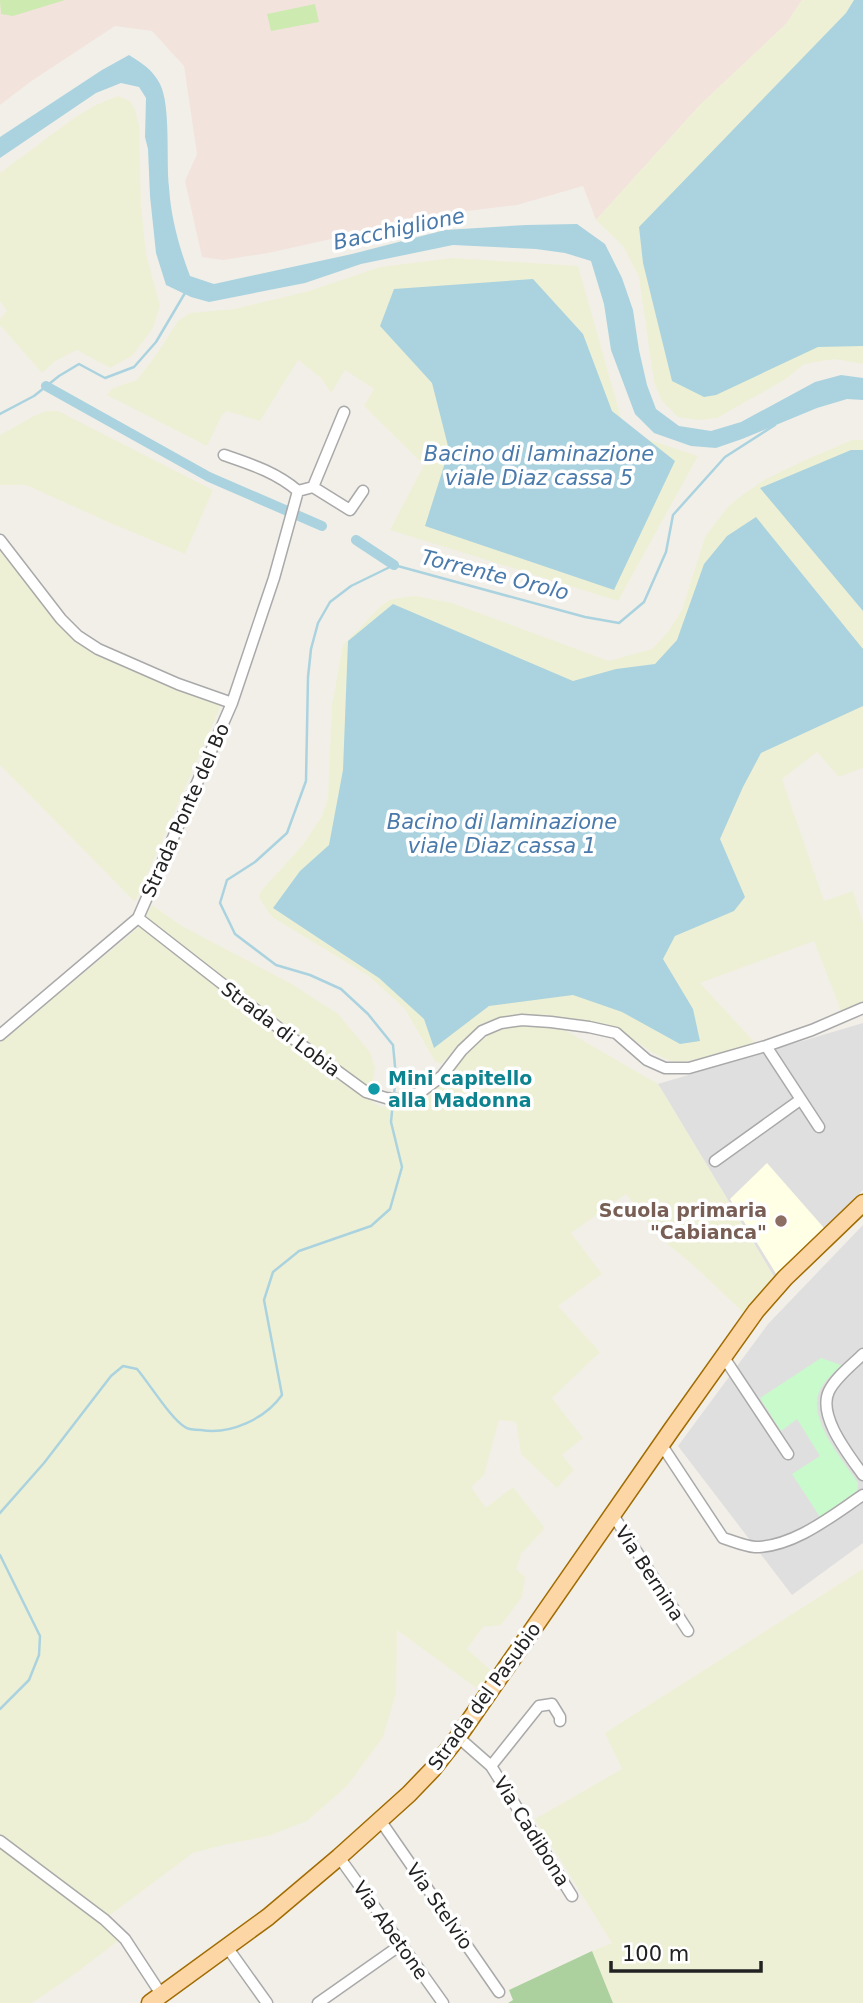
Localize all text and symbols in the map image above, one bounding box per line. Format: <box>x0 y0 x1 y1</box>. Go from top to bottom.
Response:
water label: Bacchiglione <box>331 203 467 255</box>
water label: Bacino di laminazione viale Diaz cassa 5 <box>424 442 654 490</box>
water label: Torrente Orolo <box>419 545 571 605</box>
street label: Strada Ponte del Bo <box>137 720 233 900</box>
water label: Bacino di laminazione viale Diaz cassa 1 <box>387 810 617 858</box>
street label: Strada di Lobia <box>217 977 345 1081</box>
place label: Mini capitello alla Madonna <box>388 1067 532 1111</box>
marker: Mini capitello alla Madonna <box>366 1081 382 1097</box>
place label: Scuola primaria "Cabianca" <box>599 1199 767 1243</box>
marker: Scuola primaria "Cabianca" <box>773 1213 789 1229</box>
street label: Via Bernina <box>611 1521 689 1625</box>
street label: Strada del Pasubio <box>423 1618 545 1774</box>
street label: Via Cadibona <box>490 1772 574 1890</box>
street label: Via Stelvio <box>402 1859 478 1953</box>
street label: Via Abetone <box>349 1877 433 1983</box>
scale bar <box>611 1930 762 1974</box>
text: 100 m <box>622 1942 689 1966</box>

